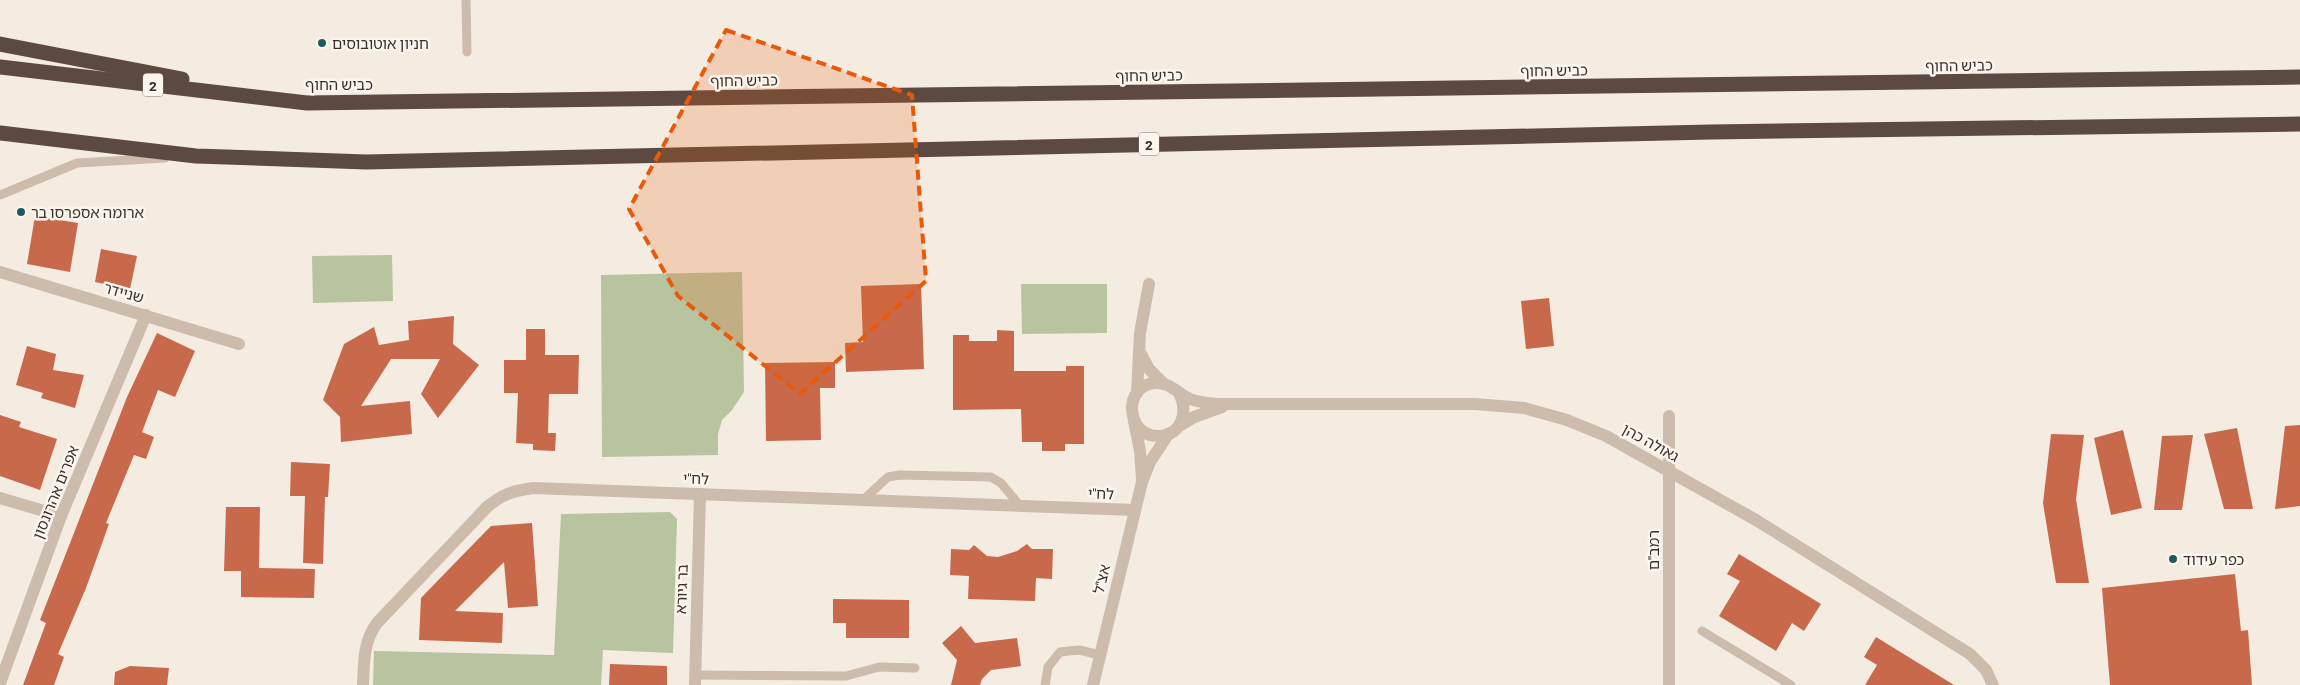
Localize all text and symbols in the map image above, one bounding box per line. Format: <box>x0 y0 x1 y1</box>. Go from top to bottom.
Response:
place label: חניון אוטובוסים <box>332 34 429 52</box>
marker: חניון אוטובוסים <box>316 37 328 49</box>
street label: כביש החוף <box>1925 55 1993 75</box>
street label: כביש החוף <box>1520 60 1588 80</box>
street label: כביש החוף <box>1115 65 1183 85</box>
street label: כביש החוף <box>710 70 778 90</box>
road number: 2 <box>143 74 163 96</box>
street label: כביש החוף <box>305 75 373 93</box>
road number: 2 <box>1139 132 1159 156</box>
place label: ארומה אספרסו בר <box>31 203 144 221</box>
marker: ארומה אספרסו בר <box>15 206 27 218</box>
street label: שניידר <box>102 278 146 306</box>
street label: גאולה כהן <box>1620 419 1683 465</box>
street label: אפרים אהרונסון <box>28 443 82 541</box>
street label: לח"י <box>683 469 710 487</box>
street label: לח"י <box>1088 484 1115 502</box>
street label: רמב"ם <box>1644 530 1662 570</box>
place label: כפר עידוד <box>2183 550 2245 568</box>
marker: כפר עידוד <box>2167 553 2179 565</box>
street label: אצ"ל <box>1089 562 1113 596</box>
street label: בר גיורא <box>671 563 691 614</box>

